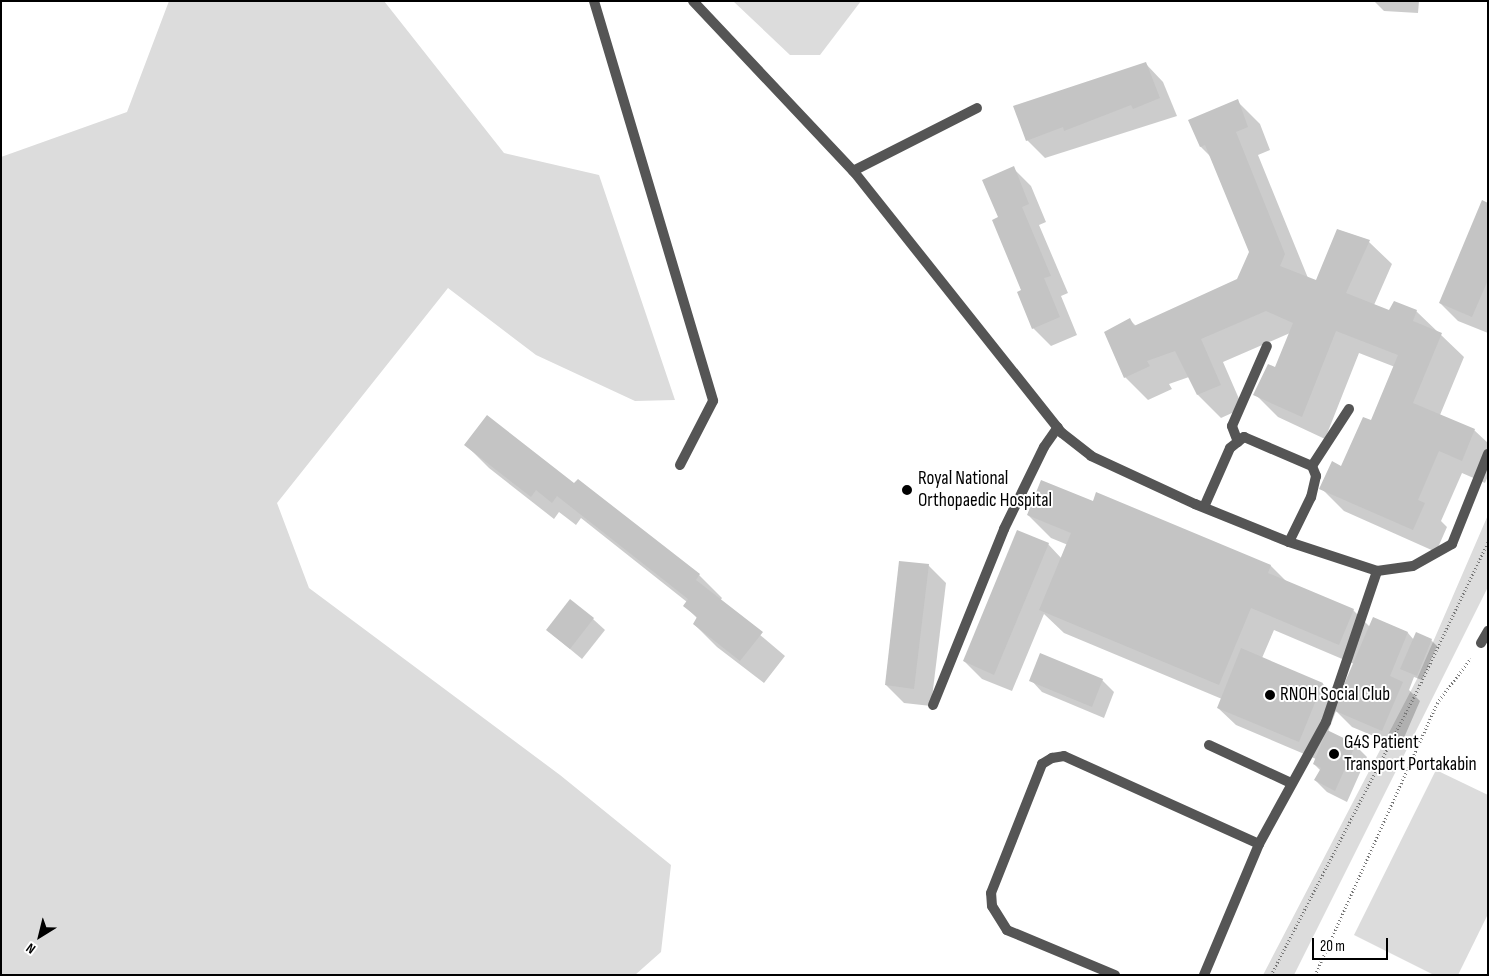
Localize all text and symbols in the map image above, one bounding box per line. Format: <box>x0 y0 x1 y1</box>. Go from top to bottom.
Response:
place label: Royal National Orthopaedic Hospital <box>918 468 1052 512</box>
marker: Royal National Orthopaedic Hospital <box>900 483 914 497</box>
place label: RNOH Social Club <box>1280 684 1390 706</box>
marker: RNOH Social Club <box>1264 689 1276 701</box>
place label: G4S Patient Transport Portakabin <box>1344 732 1477 776</box>
marker: G4S Patient Transport Portakabin <box>1328 748 1340 760</box>
north arrow <box>15 911 65 961</box>
scale bar <box>1314 928 1390 960</box>
text: 20 m <box>1320 937 1345 956</box>
text: N <box>23 939 39 958</box>

